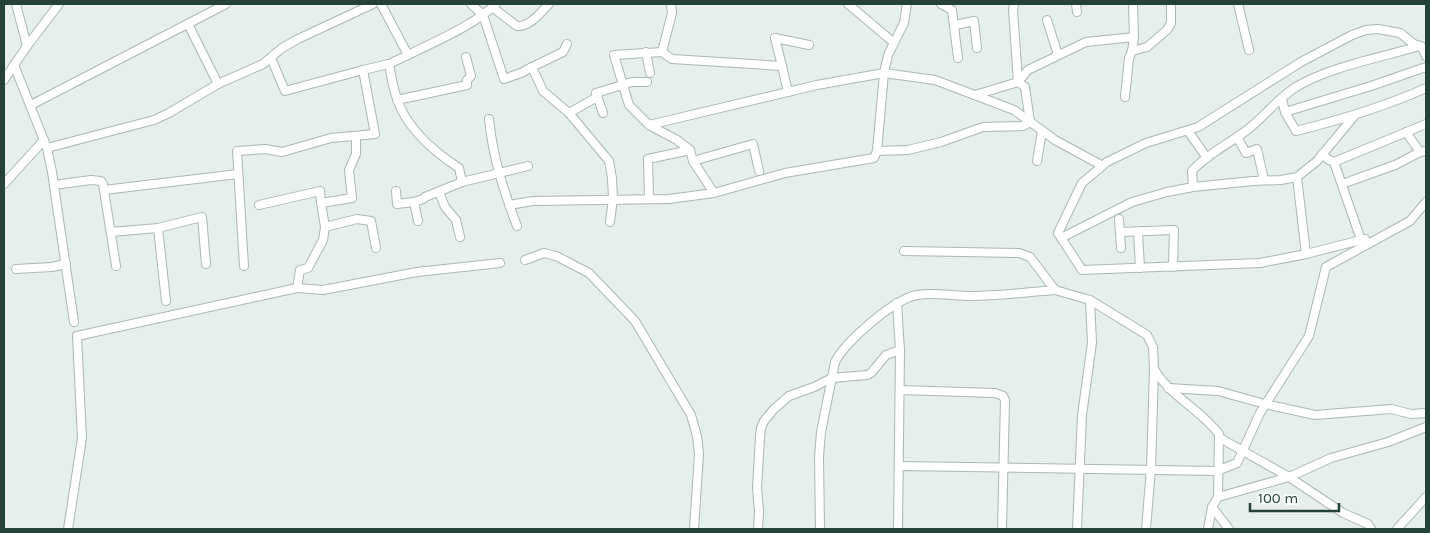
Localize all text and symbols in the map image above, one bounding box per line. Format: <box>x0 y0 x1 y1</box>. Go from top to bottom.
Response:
scale bar <box>1250 480 1339 512</box>
text: 100 m <box>1258 489 1298 507</box>

